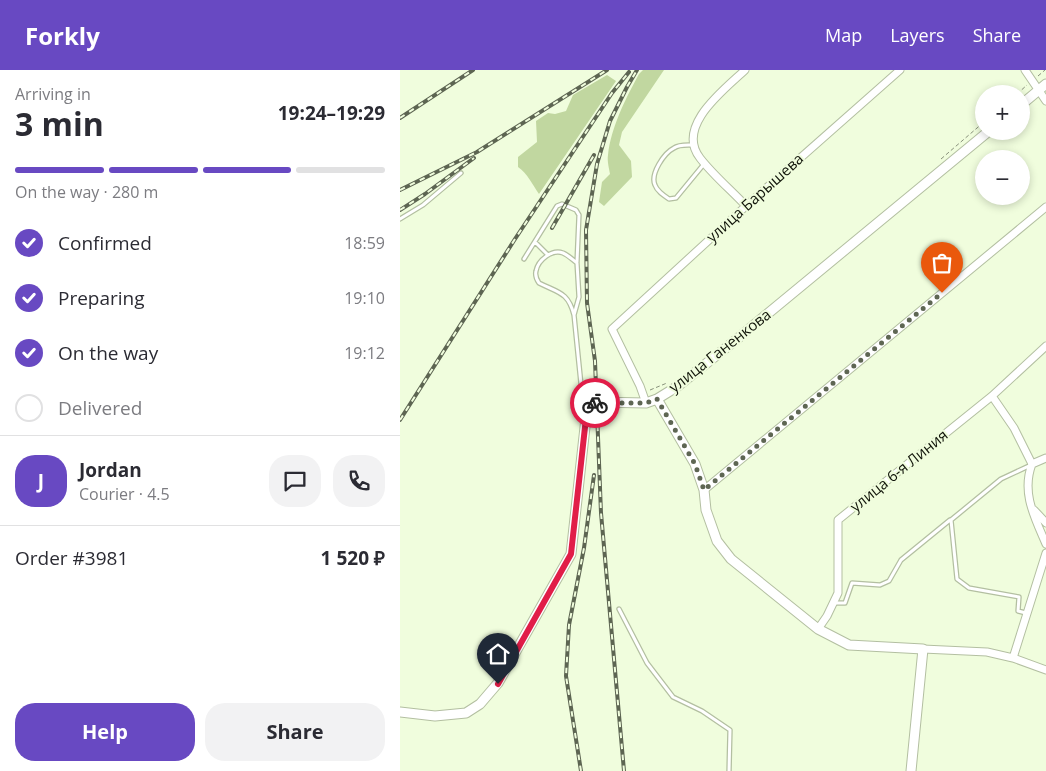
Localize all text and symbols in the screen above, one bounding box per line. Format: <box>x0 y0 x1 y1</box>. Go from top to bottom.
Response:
text: Forkly <box>25 19 100 52</box>
text: Map <box>825 23 862 47</box>
text: Layers <box>890 23 945 47</box>
text: Share <box>973 23 1021 47</box>
text: Arriving in <box>15 83 91 105</box>
map controls <box>975 85 1030 205</box>
button: + <box>975 85 1030 140</box>
text: 19:24–19:29 <box>278 100 385 126</box>
text: 3 min <box>15 102 104 145</box>
street label: улица Барышева <box>701 148 807 246</box>
button: − <box>975 150 1030 205</box>
text: On the way · 280 m <box>15 181 158 203</box>
icon: check <box>15 229 43 257</box>
text: Confirmed <box>58 230 152 256</box>
text: 18:59 <box>344 232 385 254</box>
pin <box>921 242 963 293</box>
icon: bag <box>928 249 956 277</box>
icon: check <box>15 284 43 312</box>
text: Preparing <box>58 285 145 311</box>
text: 19:10 <box>344 287 385 309</box>
street label: улица Ганенкова <box>664 304 775 396</box>
icon: check <box>15 339 43 367</box>
text: On the way <box>58 340 158 366</box>
text: 19:12 <box>344 342 385 364</box>
courier <box>570 378 620 428</box>
icon: bike <box>581 389 609 417</box>
text: Delivered <box>58 395 142 421</box>
street label: улица 6-я Линия <box>845 425 951 516</box>
button: chat <box>269 455 321 507</box>
button: phone <box>333 455 385 507</box>
text: Jordan <box>79 457 142 483</box>
text: J <box>38 468 44 494</box>
text: Courier · 4.5 <box>79 483 170 505</box>
text: Order #3981 <box>15 545 128 571</box>
text: 1 520 ₽ <box>321 545 385 571</box>
pin <box>477 633 519 684</box>
icon: home <box>484 640 512 668</box>
button: Help <box>15 703 195 761</box>
button: Share <box>205 703 385 761</box>

